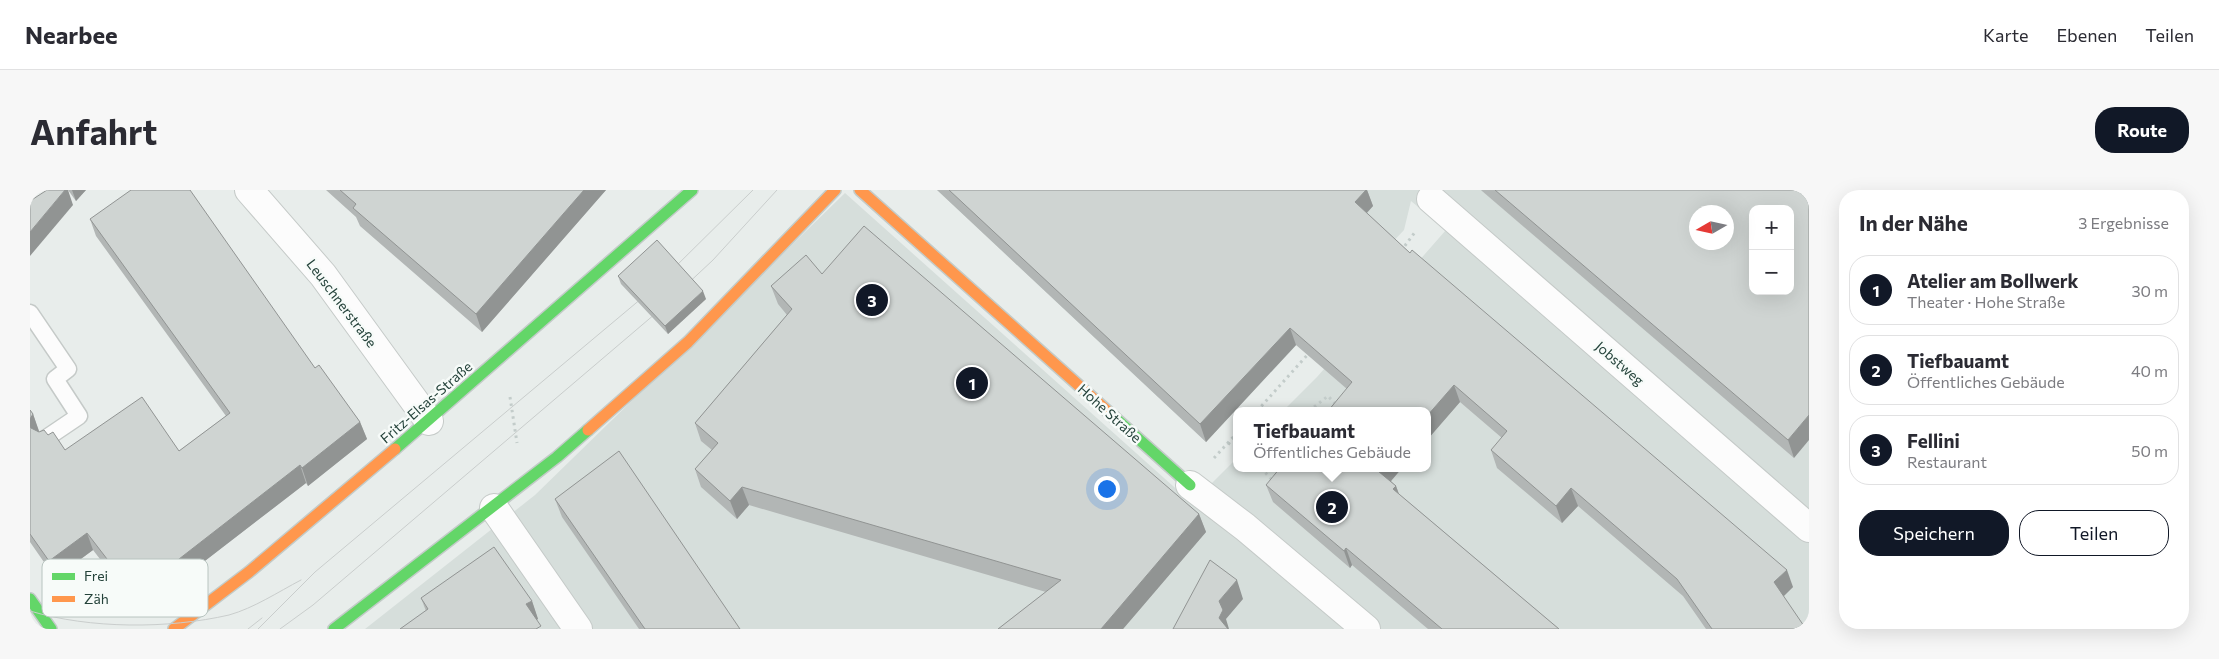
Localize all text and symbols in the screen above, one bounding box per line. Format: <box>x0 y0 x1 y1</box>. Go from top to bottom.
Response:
text: Nearbee <box>25 20 118 49</box>
text: Karte <box>1983 24 2028 46</box>
text: Ebenen <box>2056 24 2117 46</box>
text: Teilen <box>2145 24 2194 46</box>
button: Route <box>2095 107 2189 153</box>
text: Anfahrt <box>30 109 157 152</box>
north arrow <box>1689 205 1734 250</box>
map controls <box>1749 205 1794 295</box>
button: + <box>1749 205 1794 250</box>
text: In der Nähe <box>1859 210 1968 235</box>
text: 3 Ergebnisse <box>2078 213 2169 232</box>
button: − <box>1749 250 1794 295</box>
street label: Leuschnerstraße <box>303 256 381 350</box>
text: Atelier am Bollwerk <box>1907 269 2078 292</box>
pin: 3 <box>856 281 888 319</box>
text: 1 <box>1872 281 1880 300</box>
text: 30 m <box>2131 281 2168 300</box>
text: Theater · Hohe Straße <box>1907 292 2065 311</box>
street label: Jobstweg <box>1592 337 1648 389</box>
text: Tiefbauamt <box>1907 349 2009 372</box>
street label: Fritz-Elsas-Straße <box>377 358 475 446</box>
text: 2 <box>1871 361 1881 380</box>
text: 40 m <box>2131 361 2168 380</box>
pin: 1 <box>956 364 988 402</box>
text: Öffentliches Gebäude <box>1907 372 2065 391</box>
street label: Hohe Straße <box>1075 380 1145 446</box>
popup <box>1233 407 1431 472</box>
text: Tiefbauamt <box>1253 419 1355 442</box>
text: Fellini <box>1907 429 1960 452</box>
text: 3 <box>1871 441 1881 460</box>
text: 50 m <box>2131 441 2168 460</box>
text: Öffentliches Gebäude <box>1253 442 1411 461</box>
text: Restaurant <box>1907 452 1987 471</box>
your location <box>1094 476 1120 502</box>
pin: 2 <box>1316 488 1348 526</box>
button: Speichern <box>1859 510 2009 556</box>
button: Teilen <box>2019 510 2169 556</box>
legend <box>42 559 208 617</box>
text: Frei <box>84 567 108 584</box>
text: Zäh <box>84 590 109 607</box>

